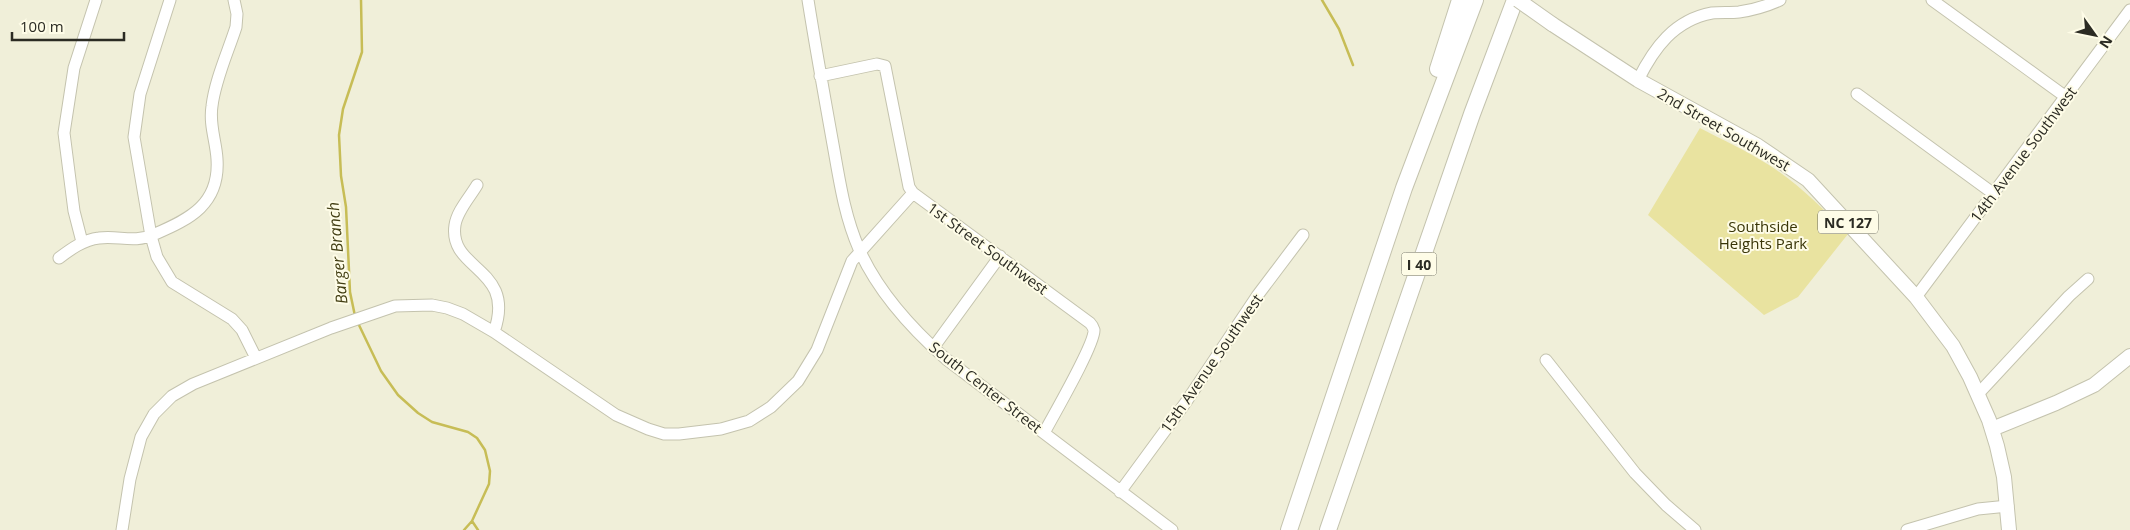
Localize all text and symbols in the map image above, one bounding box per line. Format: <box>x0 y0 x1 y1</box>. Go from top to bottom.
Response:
scale bar <box>12 10 125 42</box>
north arrow <box>2070 10 2120 60</box>
text: 100 m <box>20 16 64 36</box>
text: N <box>2095 32 2117 52</box>
street label: 14th Avenue Southwest <box>1965 82 2081 226</box>
street label: 2nd Street Southwest <box>1654 83 1794 175</box>
street label: 1st Street Southwest <box>924 198 1052 298</box>
water label: Barger Branch <box>322 201 352 305</box>
road number: NC 127 <box>1818 210 1878 233</box>
park label: Southside Heights Park <box>1719 216 1807 253</box>
road number: I 40 <box>1402 252 1436 276</box>
street label: 15th Avenue Southwest <box>1155 290 1267 436</box>
street label: South Center Street <box>926 337 1046 437</box>

